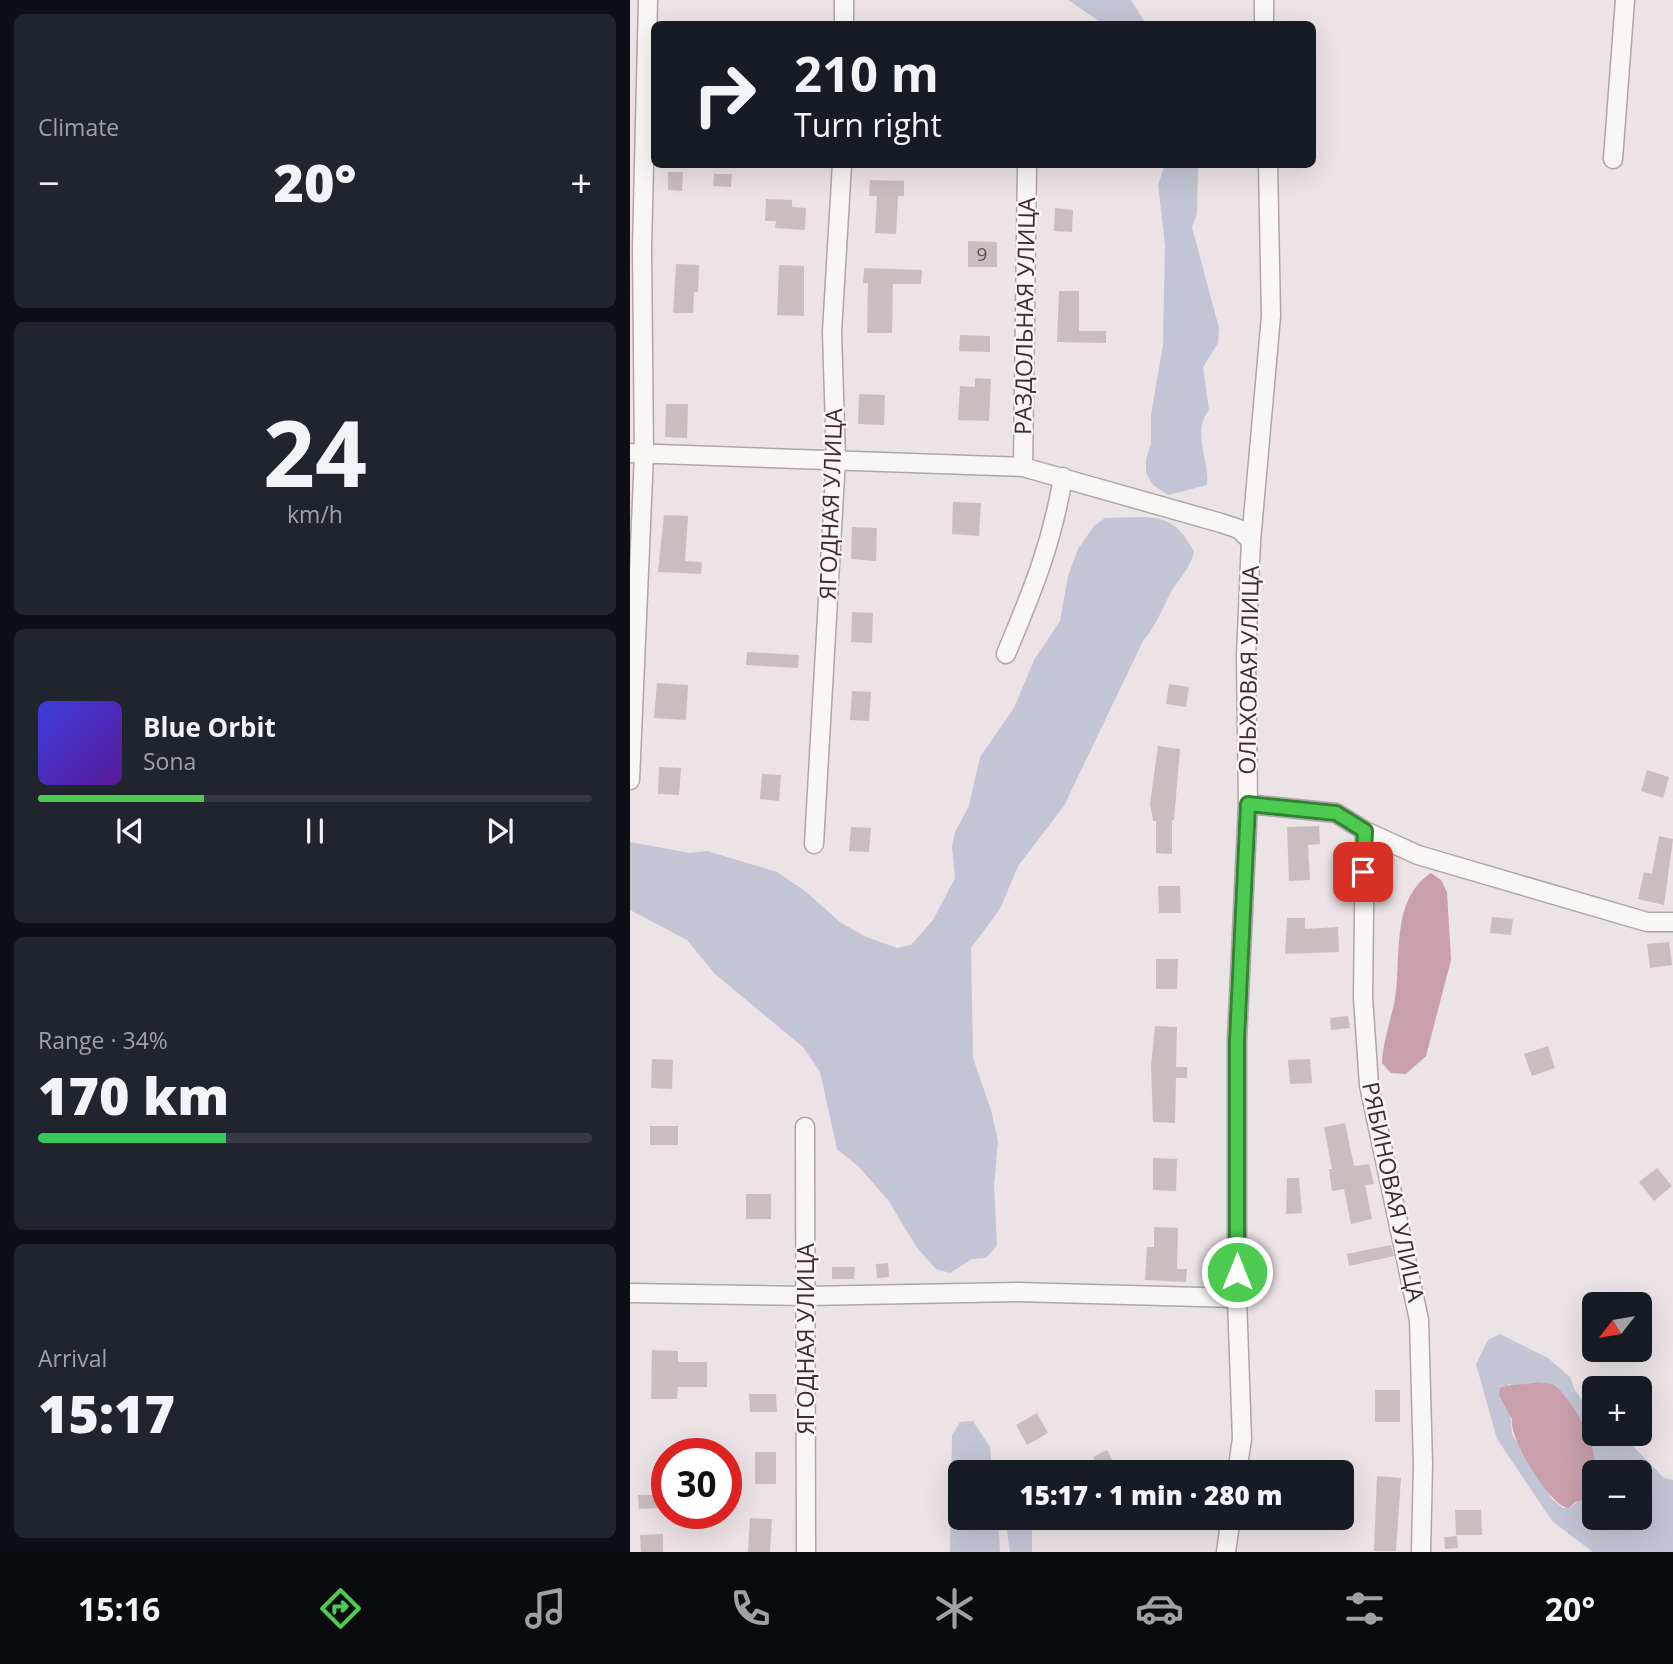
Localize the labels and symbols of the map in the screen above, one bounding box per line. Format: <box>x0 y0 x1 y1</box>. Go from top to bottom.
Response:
street label: РАЗДОЛЬНАЯ УЛИЦА <box>1006 197 1042 435</box>
house number: 9 <box>977 241 987 267</box>
street label: ЯГОДНАЯ УЛИЦА <box>811 407 849 600</box>
street label: ОЛЬХОВАЯ УЛИЦА <box>1230 565 1266 775</box>
pin <box>1333 842 1393 902</box>
street label: РЯБИНОВАЯ УЛИЦА <box>1355 1079 1433 1305</box>
position arrow <box>1200 1235 1274 1309</box>
street label: ЯГОДНАЯ УЛИЦА <box>789 1243 821 1435</box>
north arrow <box>1582 1292 1652 1362</box>
speed limit sign: 30 <box>651 1438 742 1529</box>

